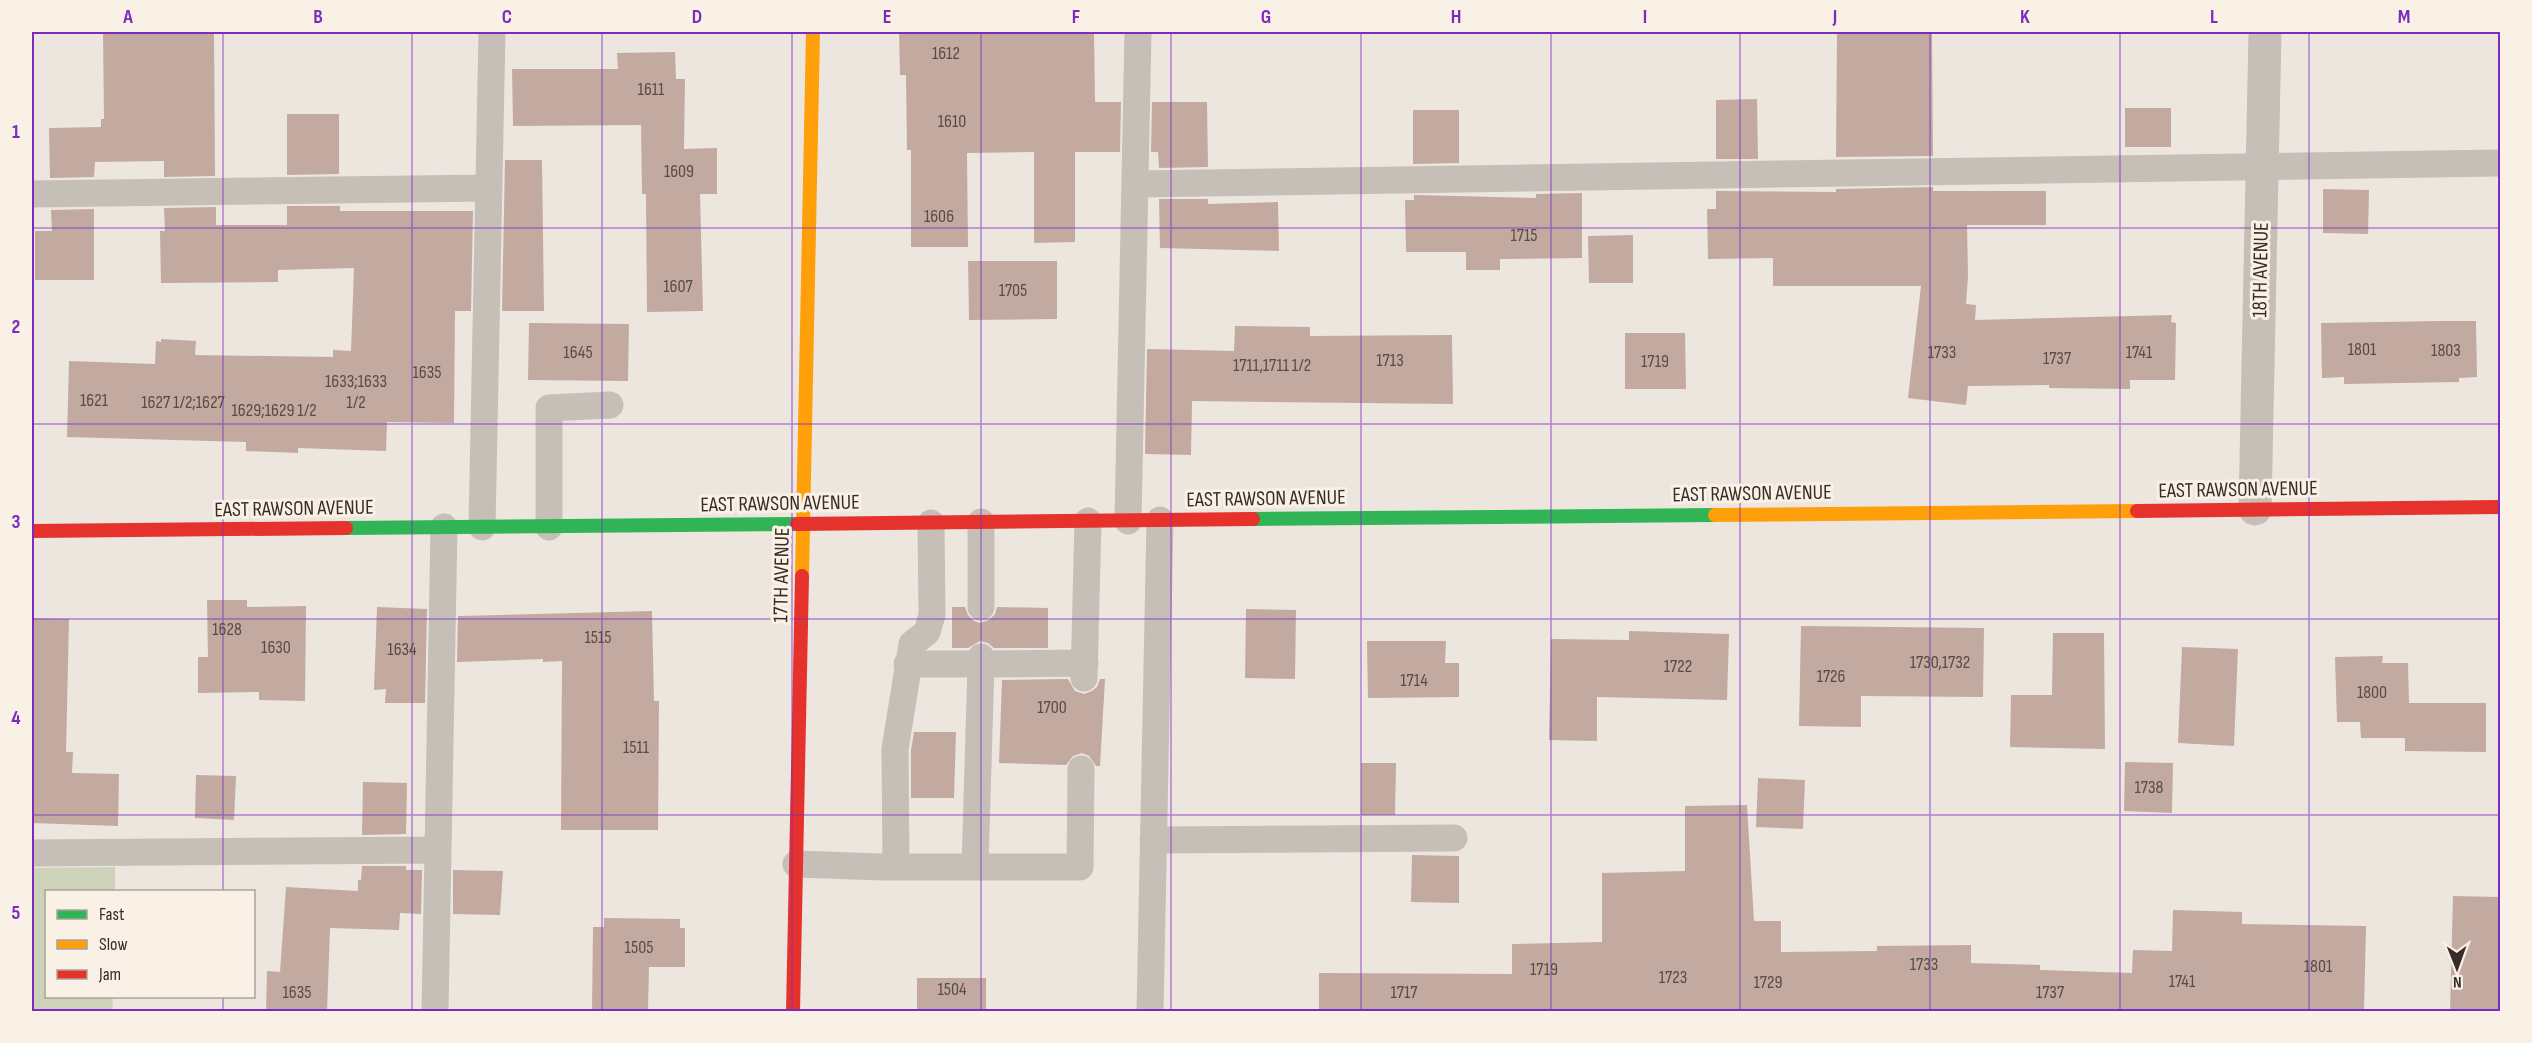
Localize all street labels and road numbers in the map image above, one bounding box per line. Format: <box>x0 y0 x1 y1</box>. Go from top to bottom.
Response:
street label: 18TH AVENUE <box>2247 222 2274 318</box>
street label: EAST RAWSON AVENUE <box>2158 476 2318 503</box>
street label: EAST RAWSON AVENUE <box>1672 480 1832 507</box>
street label: EAST RAWSON AVENUE <box>1186 485 1346 512</box>
street label: EAST RAWSON AVENUE <box>700 490 860 517</box>
street label: EAST RAWSON AVENUE <box>214 495 374 522</box>
street label: 17TH AVENUE <box>768 527 795 623</box>

